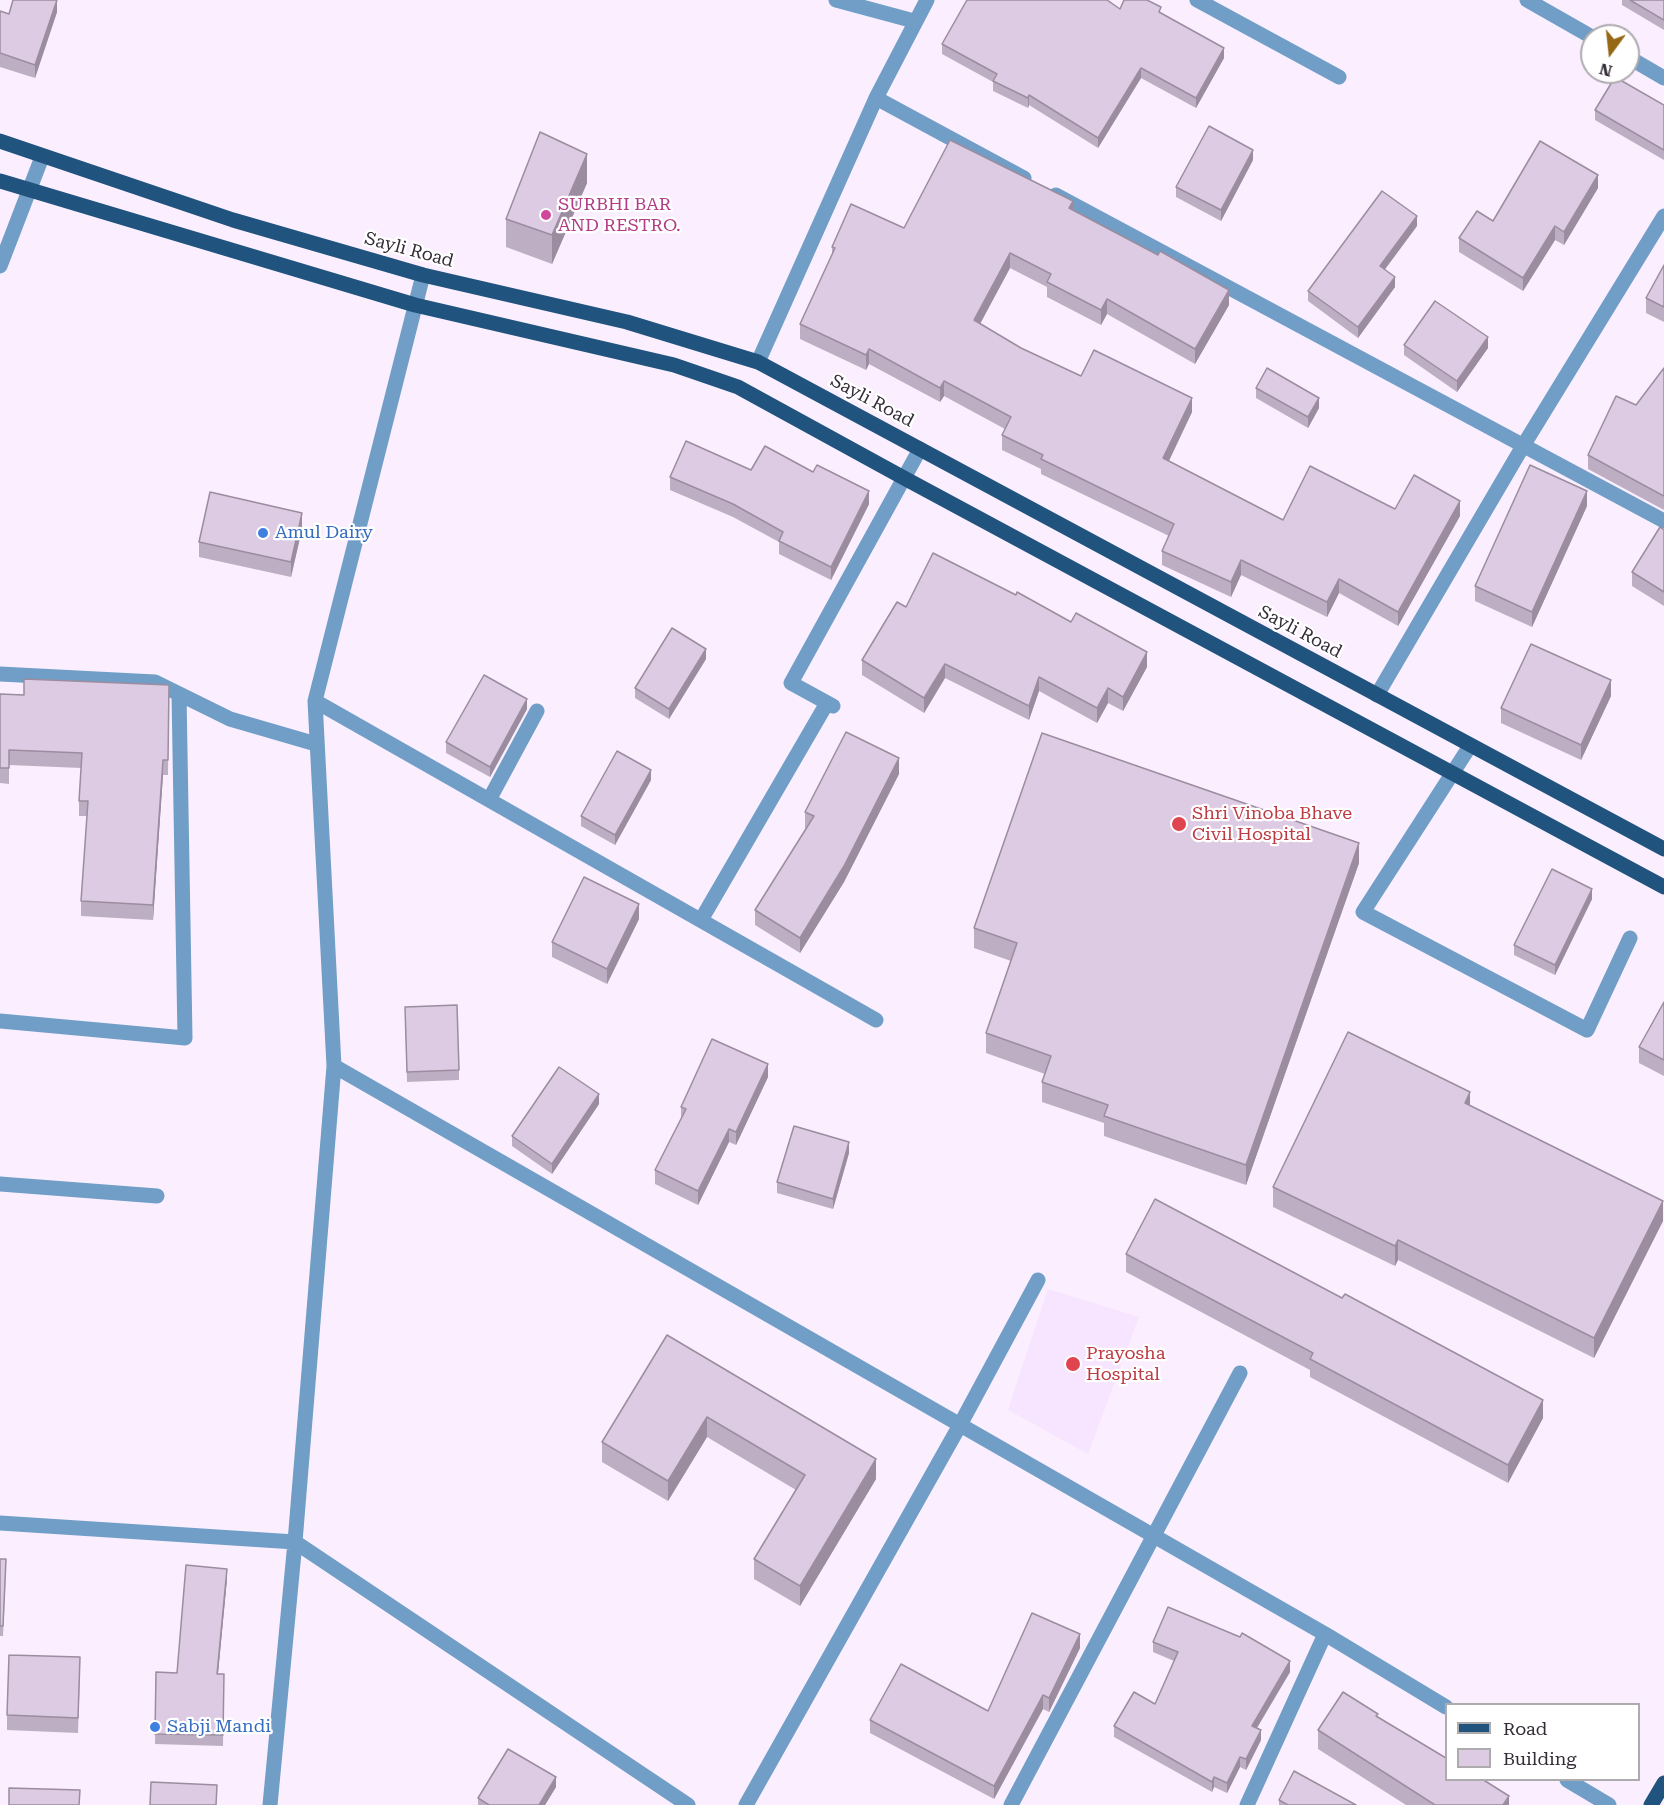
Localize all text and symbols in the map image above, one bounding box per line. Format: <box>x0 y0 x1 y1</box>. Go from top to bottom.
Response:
north arrow <box>1580 24 1640 84</box>
text: N <box>1597 59 1614 81</box>
place label: SURBHI BAR AND RESTRO. <box>558 194 681 236</box>
marker: SURBHI BAR AND RESTRO. <box>539 208 553 222</box>
street label: Sayli Road <box>362 228 456 272</box>
street label: Sayli Road <box>827 370 917 432</box>
place label: Amul Dairy <box>275 522 373 544</box>
marker: Amul Dairy <box>256 526 270 540</box>
street label: Sayli Road <box>1255 601 1345 663</box>
place label: Shri Vinoba Bhave Civil Hospital <box>1192 803 1352 846</box>
marker: Shri Vinoba Bhave Civil Hospital <box>1170 815 1188 833</box>
place label: Prayosha Hospital <box>1086 1343 1165 1386</box>
marker: Prayosha Hospital <box>1064 1355 1082 1373</box>
legend <box>1445 1703 1640 1781</box>
place label: Sabji Mandi <box>167 1716 271 1738</box>
text: Road <box>1503 1718 1547 1739</box>
marker: Sabji Mandi <box>148 1720 162 1734</box>
text: Building <box>1503 1748 1577 1769</box>

